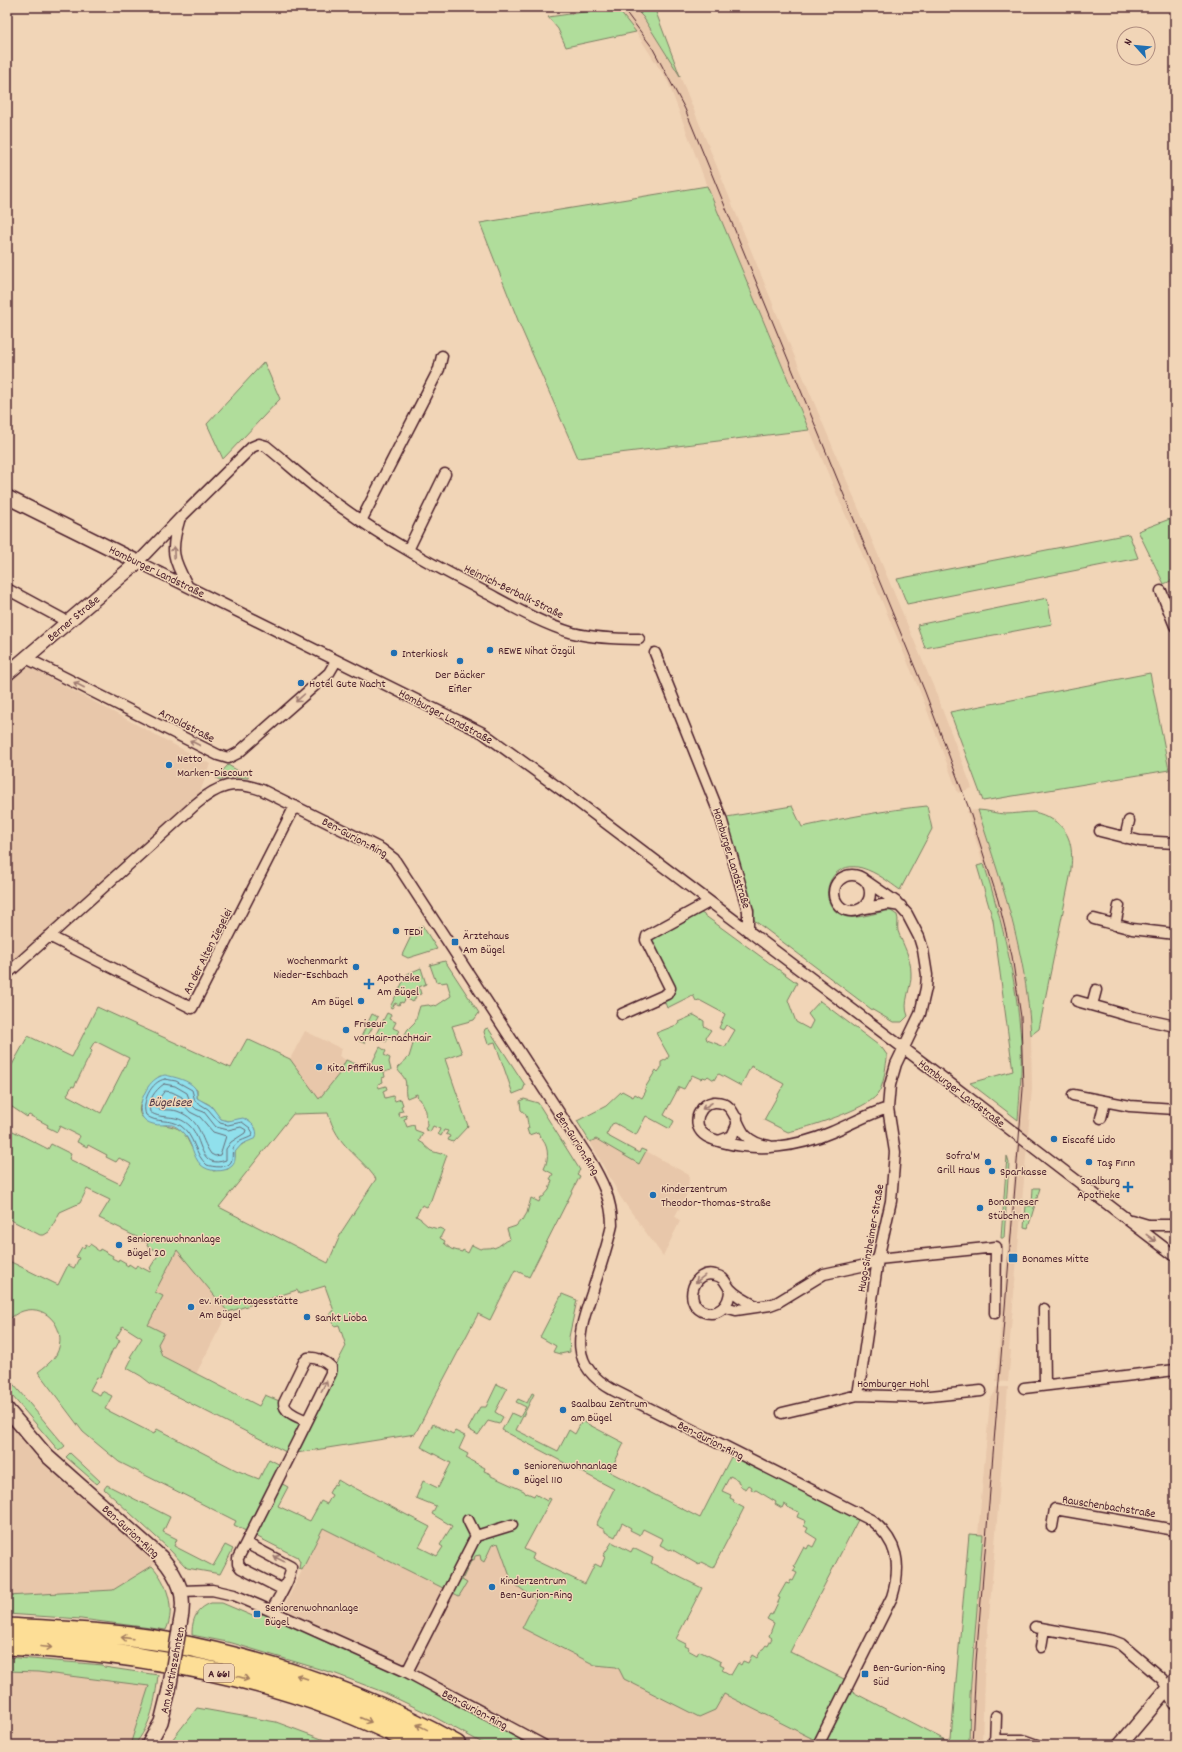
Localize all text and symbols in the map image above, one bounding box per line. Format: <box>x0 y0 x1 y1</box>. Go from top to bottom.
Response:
north arrow <box>1116 26 1156 66</box>
text: N <box>1121 36 1137 48</box>
street label: Homburger Landstraße <box>106 542 207 603</box>
one-way arrow <box>171 546 178 559</box>
street label: Heinrich-Berbalk-Straße <box>461 561 566 624</box>
street label: Berner Straße <box>44 592 104 646</box>
place label: REWE Nihat Özgül <box>498 643 575 660</box>
marker: REWE Nihat Özgül <box>485 645 495 655</box>
place label: Interkiosk <box>402 646 448 663</box>
marker: Interkiosk <box>389 648 399 658</box>
marker: Der Bäcker Eifler <box>455 656 465 666</box>
place label: Der Bäcker Eifler <box>435 667 485 698</box>
place label: Hotel Gute Nacht <box>309 676 386 693</box>
marker: Hotel Gute Nacht <box>296 678 306 688</box>
one-way arrow <box>73 680 85 688</box>
street label: Homburger Landstraße <box>395 685 495 749</box>
one-way arrow <box>295 694 305 703</box>
street label: Arnoldstraße <box>155 705 217 748</box>
one-way arrow <box>189 739 201 746</box>
place label: Netto Marken-Discount <box>177 751 253 782</box>
marker: Netto Marken-Discount <box>164 760 174 770</box>
street label: Homburger Landstraße <box>707 806 754 911</box>
street label: Ben-Gurion-Ring <box>318 814 390 863</box>
street label: An der Alten Ziegelei <box>179 906 237 997</box>
place label: TEDi <box>404 924 423 941</box>
marker: TEDi <box>391 926 401 936</box>
place label: Ärztehaus Am Bügel <box>463 928 509 959</box>
marker: Ärztehaus Am Bügel <box>450 937 460 947</box>
place label: Wochenmarkt Nieder-Eschbach <box>273 953 349 984</box>
marker: Wochenmarkt Nieder-Eschbach <box>351 962 361 972</box>
place label: Apotheke Am Bügel <box>377 970 420 1001</box>
marker: Apotheke Am Bügel <box>364 979 374 989</box>
place label: Am Bügel <box>311 994 353 1011</box>
marker: Am Bügel <box>356 996 366 1006</box>
place label: Friseur vorHair-nachHair <box>354 1016 432 1047</box>
marker: Friseur vorHair-nachHair <box>341 1025 351 1035</box>
street label: Homburger Landstraße <box>914 1056 1008 1132</box>
place label: Kita Pfiffikus <box>327 1060 384 1077</box>
marker: Kita Pfiffikus <box>314 1062 324 1072</box>
water label: Bügelsee <box>148 1094 193 1113</box>
one-way arrow <box>701 1102 712 1110</box>
street label: Ben-Gurion-Ring <box>550 1109 603 1179</box>
place label: Eiscafé Lido <box>1062 1132 1115 1149</box>
marker: Eiscafé Lido <box>1049 1134 1059 1144</box>
place label: Sofra'M Grill Haus <box>937 1148 980 1179</box>
place label: Taş Fırın <box>1097 1155 1136 1172</box>
marker: Sofra'M Grill Haus <box>983 1157 993 1167</box>
marker: Taş Fırın <box>1084 1157 1094 1167</box>
place label: Sparkasse <box>1000 1164 1047 1181</box>
marker: Sparkasse <box>987 1166 997 1176</box>
place label: Saalburg Apotheke <box>1077 1173 1120 1204</box>
place label: Kinderzentrum Theodor-Thomas-Straße <box>661 1181 771 1212</box>
marker: Saalburg Apotheke <box>1123 1182 1133 1192</box>
street label: Hugo-Sinzheimer-Straße <box>854 1183 889 1294</box>
marker: Kinderzentrum Theodor-Thomas-Straße <box>648 1190 658 1200</box>
place label: Bonameser Stübchen <box>988 1194 1039 1225</box>
marker: Bonameser Stübchen <box>975 1203 985 1213</box>
place label: Seniorenwohnanlage Bügel 20 <box>127 1231 220 1262</box>
one-way arrow <box>1145 1234 1156 1242</box>
marker: Seniorenwohnanlage Bügel 20 <box>114 1240 124 1250</box>
place label: Bonames Mitte <box>1022 1251 1089 1268</box>
marker: Bonames Mitte <box>1007 1252 1019 1264</box>
one-way arrow <box>695 1274 705 1283</box>
place label: ev. Kindertagesstätte Am Bügel <box>199 1293 298 1324</box>
marker: ev. Kindertagesstätte Am Bügel <box>186 1302 196 1312</box>
place label: Sankt Lioba <box>315 1310 367 1327</box>
marker: Sankt Lioba <box>302 1312 312 1322</box>
street label: Homburger Hohl <box>857 1376 929 1393</box>
one-way arrow <box>321 1381 329 1393</box>
place label: Saalbau Zentrum am Bügel <box>571 1396 648 1427</box>
marker: Saalbau Zentrum am Bügel <box>558 1405 568 1415</box>
street label: Ben-Gurion-Ring <box>674 1417 746 1465</box>
place label: Seniorenwohnanlage Bügel 110 <box>524 1458 617 1489</box>
marker: Seniorenwohnanlage Bügel 110 <box>511 1467 521 1477</box>
street label: Rauschenbachstraße <box>1061 1492 1157 1523</box>
street label: Ben-Gurion-Ring <box>97 1502 163 1563</box>
one-way arrow <box>273 1555 285 1562</box>
place label: Kinderzentrum Ben-Gurion-Ring <box>500 1573 572 1604</box>
marker: Kinderzentrum Ben-Gurion-Ring <box>487 1582 497 1592</box>
place label: Seniorenwohnanlage Bügel <box>265 1600 358 1631</box>
marker: Seniorenwohnanlage Bügel <box>252 1609 262 1619</box>
street label: Am Martinszehnten <box>157 1625 190 1715</box>
one-way arrow <box>121 1634 134 1641</box>
one-way arrow <box>39 1644 52 1651</box>
place label: Ben-Gurion-Ring Süd <box>873 1660 945 1691</box>
road number: A 661 <box>204 1664 234 1682</box>
marker: Ben-Gurion-Ring Süd <box>860 1669 870 1679</box>
one-way arrow <box>296 1673 308 1681</box>
one-way arrow <box>236 1675 249 1682</box>
street label: Ben-Gurion-Ring <box>438 1686 510 1735</box>
one-way arrow <box>360 1717 372 1725</box>
one-way arrow <box>416 1723 428 1730</box>

